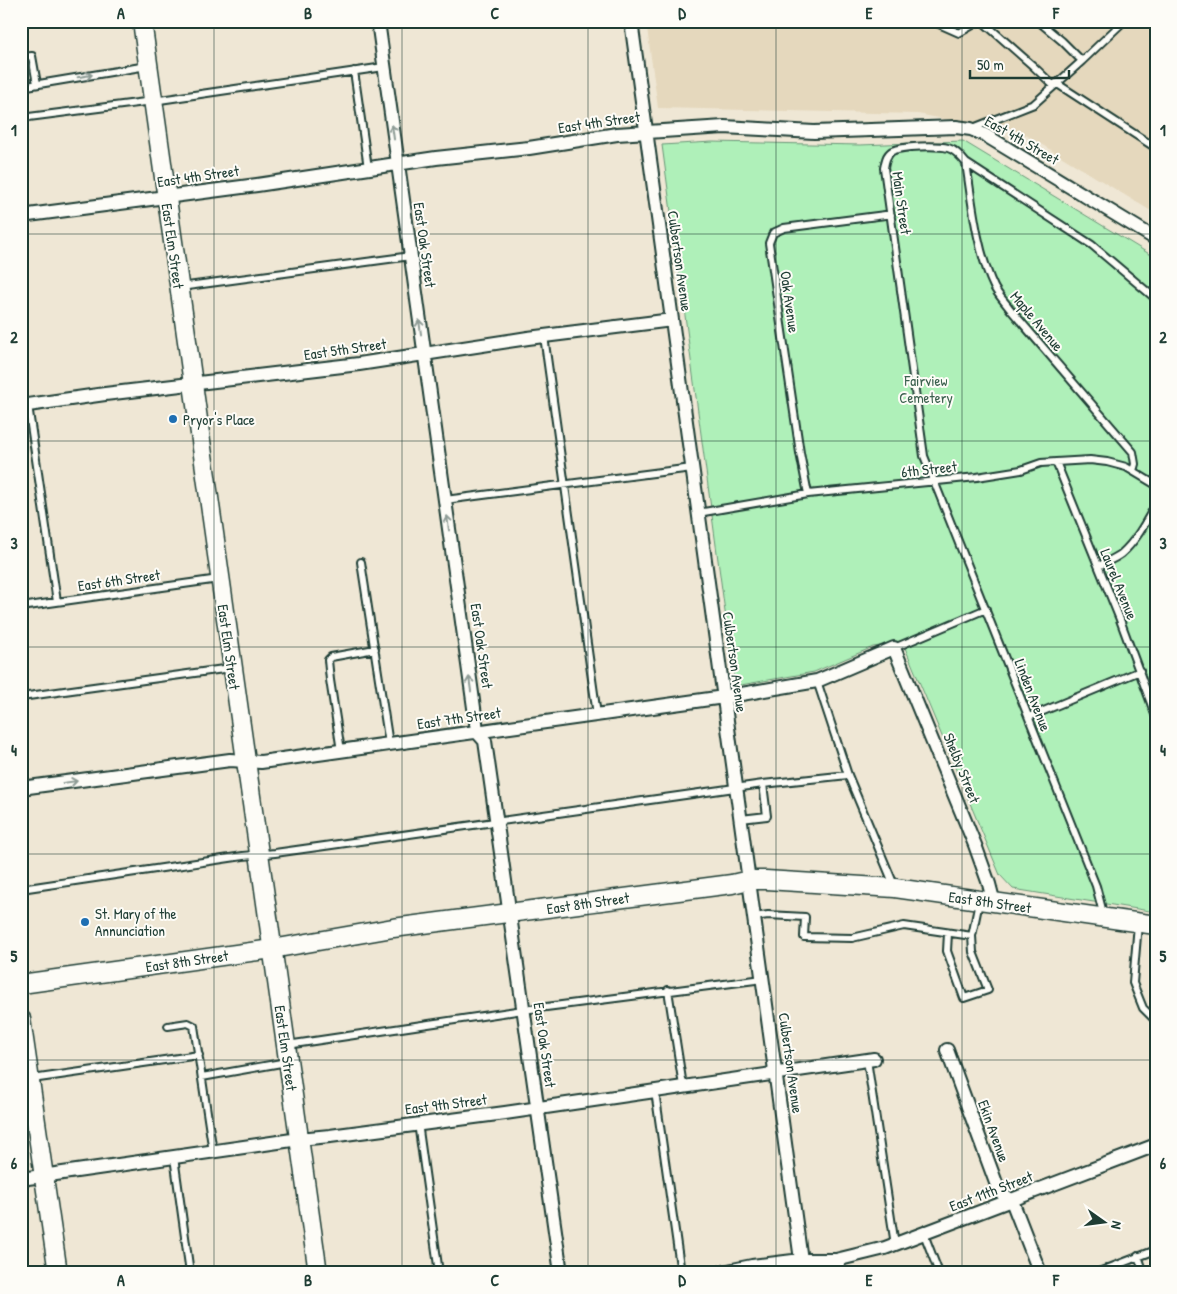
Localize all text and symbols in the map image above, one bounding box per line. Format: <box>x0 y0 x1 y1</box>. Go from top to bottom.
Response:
text: A <box>117 2 125 24</box>
text: B <box>304 2 312 24</box>
text: C <box>491 2 500 24</box>
text: D <box>678 2 686 24</box>
text: E <box>865 2 873 24</box>
text: F <box>1052 2 1060 24</box>
scale bar <box>970 48 1068 80</box>
text: 50 m <box>977 54 1004 75</box>
one-way arrow <box>77 71 93 81</box>
street label: East 4th Street <box>557 106 642 138</box>
street label: East 4th Street <box>981 110 1064 170</box>
text: 1 <box>11 119 17 141</box>
text: 1 <box>1160 119 1166 141</box>
one-way arrow <box>388 124 398 140</box>
street label: East 4th Street <box>156 160 241 192</box>
street label: Main Street <box>887 170 917 237</box>
street label: East Oak Street <box>409 201 441 290</box>
street label: East Elm Street <box>157 202 190 291</box>
street label: Culbertson Avenue <box>663 209 697 313</box>
street label: Oak Avenue <box>775 270 805 334</box>
street label: Maple Avenue <box>1006 286 1068 356</box>
one-way arrow <box>415 320 425 336</box>
text: 2 <box>10 326 18 348</box>
text: 2 <box>1159 326 1167 348</box>
street label: East 5th Street <box>302 333 388 365</box>
park label: Fairview Cemetery <box>899 370 953 408</box>
place label: Pryor's Place <box>183 409 255 430</box>
marker: Pryor's Place <box>167 413 179 425</box>
street label: 6th Street <box>900 456 959 482</box>
one-way arrow <box>443 515 453 531</box>
text: 3 <box>10 532 18 554</box>
text: 3 <box>1159 532 1167 554</box>
street label: Laurel Avenue <box>1095 545 1143 623</box>
street label: East 6th Street <box>77 564 162 596</box>
street label: East Oak Street <box>466 602 498 691</box>
street label: East Elm Street <box>213 603 246 692</box>
street label: Culbertson Avenue <box>718 610 752 714</box>
street label: Linden Avenue <box>1010 656 1056 734</box>
one-way arrow <box>465 676 475 692</box>
street label: East 7th Street <box>416 702 503 734</box>
street label: Shelby Street <box>938 730 986 807</box>
text: 4 <box>11 739 17 761</box>
text: 4 <box>1160 739 1166 761</box>
one-way arrow <box>61 776 77 786</box>
street label: East 8th Street <box>947 886 1033 918</box>
street label: East 8th Street <box>545 887 631 919</box>
place label: St. Mary of the Annunciation <box>95 903 176 941</box>
marker: St. Mary of the Annunciation <box>79 916 91 928</box>
text: 5 <box>11 945 18 967</box>
street label: East 8th Street <box>144 945 230 977</box>
text: 5 <box>1160 945 1167 967</box>
street label: East Oak Street <box>529 1001 561 1090</box>
street label: East Elm Street <box>270 1004 303 1093</box>
street label: Culbertson Avenue <box>774 1011 808 1115</box>
street label: East 9th Street <box>404 1088 489 1119</box>
street label: Ekin Avenue <box>973 1097 1015 1165</box>
text: 6 <box>11 1152 18 1174</box>
text: 6 <box>1160 1152 1167 1174</box>
street label: East 11th Street <box>946 1165 1036 1217</box>
north arrow <box>1080 1196 1130 1246</box>
text: N <box>1107 1219 1127 1232</box>
text: A <box>117 1269 125 1291</box>
text: B <box>304 1269 312 1291</box>
text: C <box>491 1269 500 1291</box>
text: D <box>678 1269 686 1291</box>
text: E <box>865 1269 873 1291</box>
text: F <box>1052 1269 1060 1291</box>

